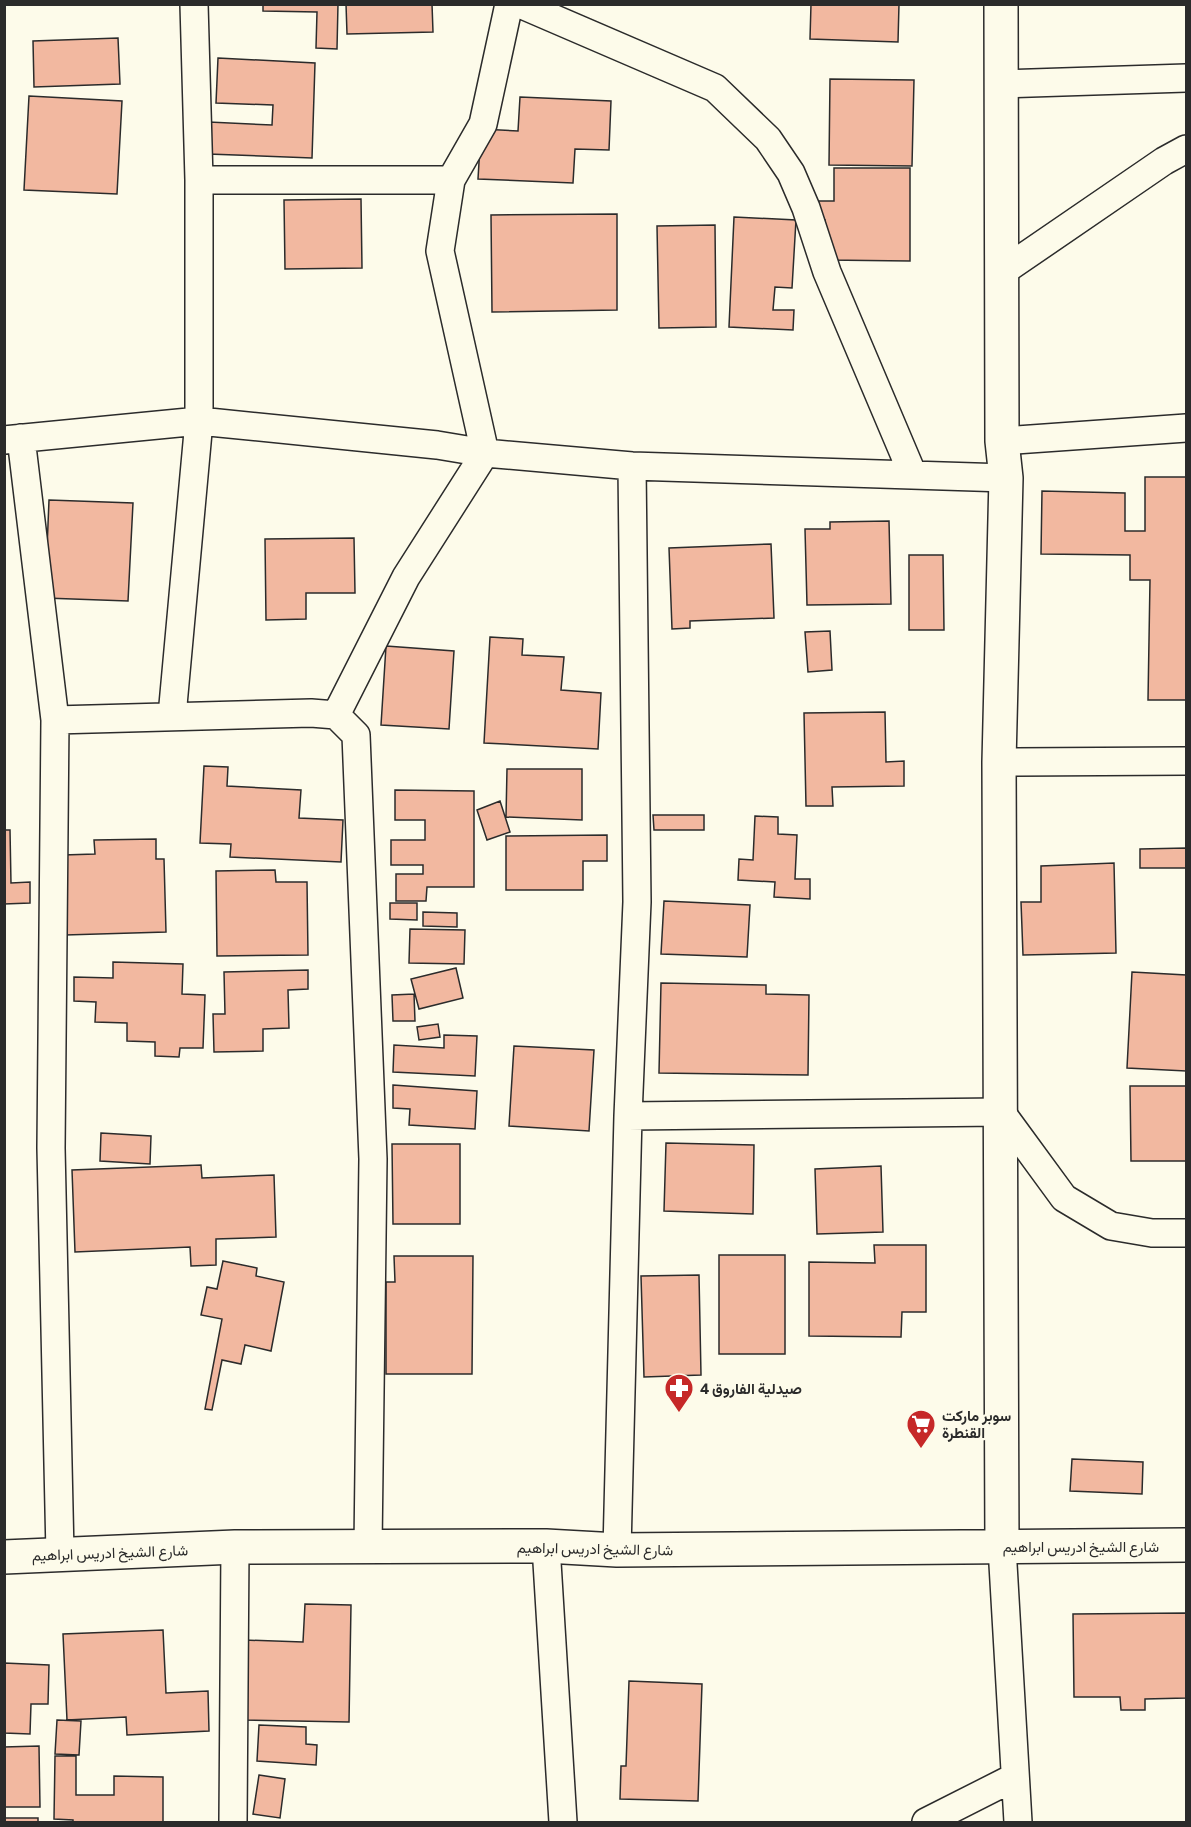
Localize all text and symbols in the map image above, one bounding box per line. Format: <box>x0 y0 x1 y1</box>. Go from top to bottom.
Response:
pharmacy icon: صيدلية الفاروق 4 <box>663 1372 695 1414</box>
place label: صيدلية الفاروق 4 <box>700 1379 802 1398</box>
place label: سوبر ماركت القنطرة <box>942 1406 1011 1442</box>
supermarket icon: سوبر ماركت القنطرة <box>905 1408 937 1450</box>
street label: شارع الشيخ ادريس ابراهيم <box>1003 1537 1159 1558</box>
street label: شارع الشيخ ادريس ابراهيم <box>517 1538 673 1561</box>
street label: شارع الشيخ ادريس ابراهيم <box>32 1540 189 1567</box>

